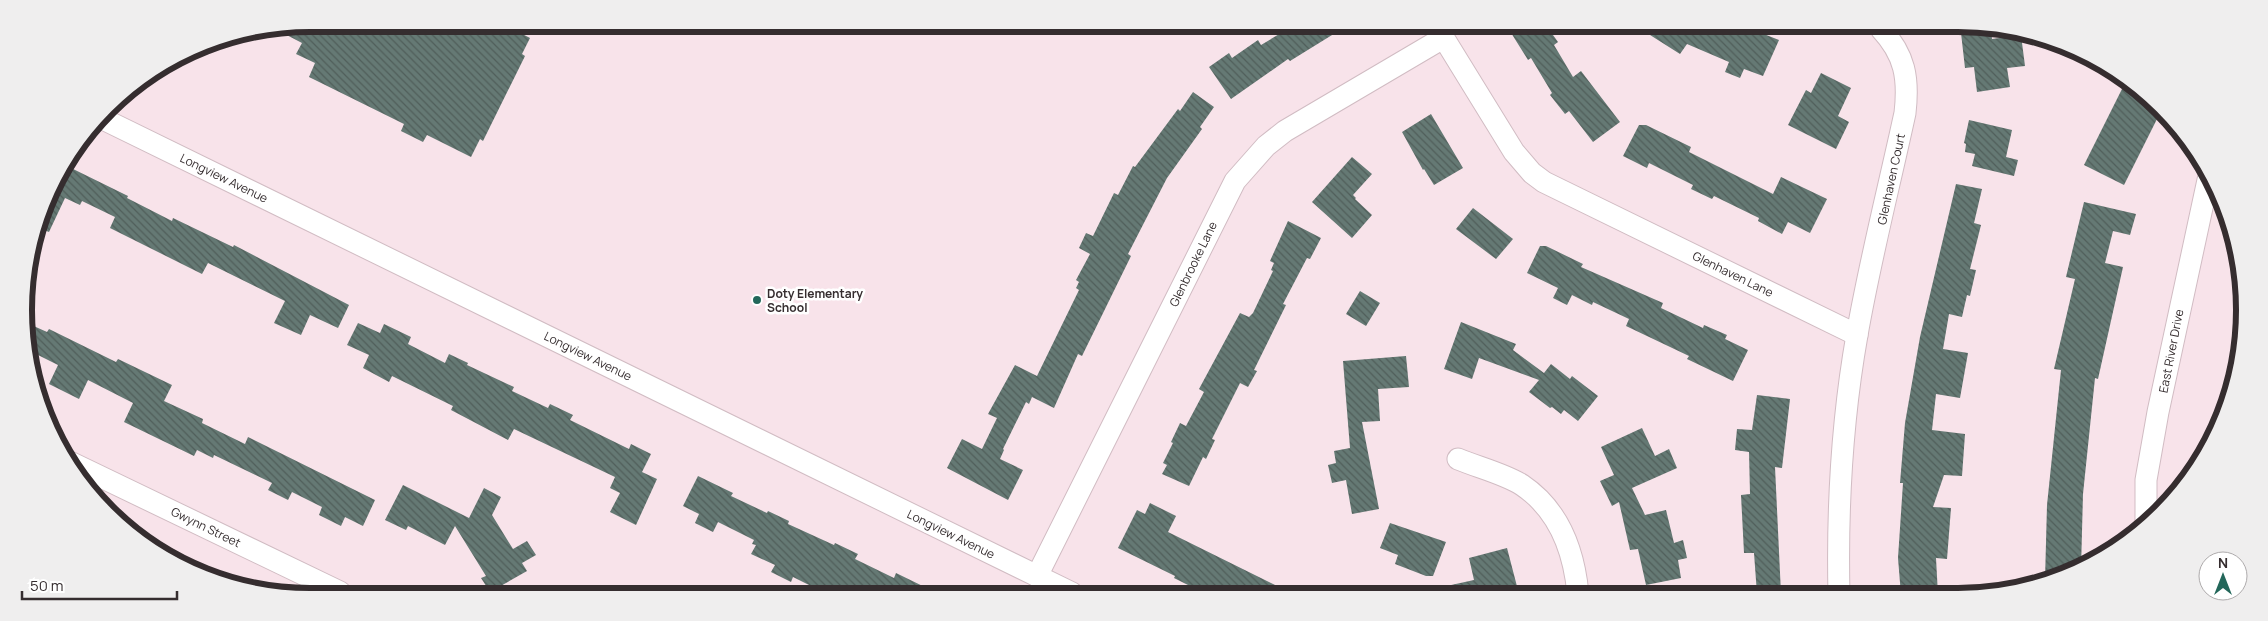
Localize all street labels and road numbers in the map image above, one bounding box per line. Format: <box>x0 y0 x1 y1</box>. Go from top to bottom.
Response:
street label: Glenhaven Court <box>1873 132 1909 226</box>
street label: Longview Avenue <box>177 149 271 207</box>
street label: Glenbrooke Lane <box>1165 219 1221 309</box>
street label: Glenhaven Lane <box>1690 247 1776 301</box>
street label: East River Drive <box>2155 308 2187 394</box>
street label: Longview Avenue <box>541 327 635 385</box>
street label: Gwynn Street <box>168 503 244 551</box>
street label: Longview Avenue <box>904 505 998 563</box>

